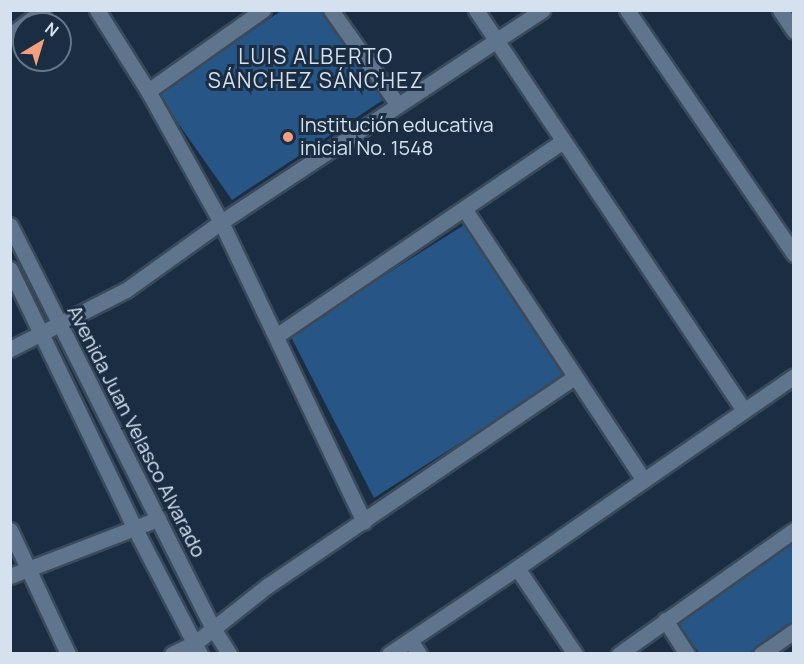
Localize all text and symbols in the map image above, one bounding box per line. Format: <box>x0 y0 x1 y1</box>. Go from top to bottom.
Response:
north arrow <box>12 12 72 72</box>
text: N <box>41 17 63 42</box>
district label: LUIS ALBERTO SÁNCHEZ SÁNCHEZ <box>208 43 424 93</box>
place label: Institución educativa inicial No. 1548 <box>300 113 494 160</box>
marker: Institución educativa inicial No. 1548 <box>281 130 295 144</box>
street label: Avenida Juan Velasco Alvarado <box>63 301 211 561</box>

